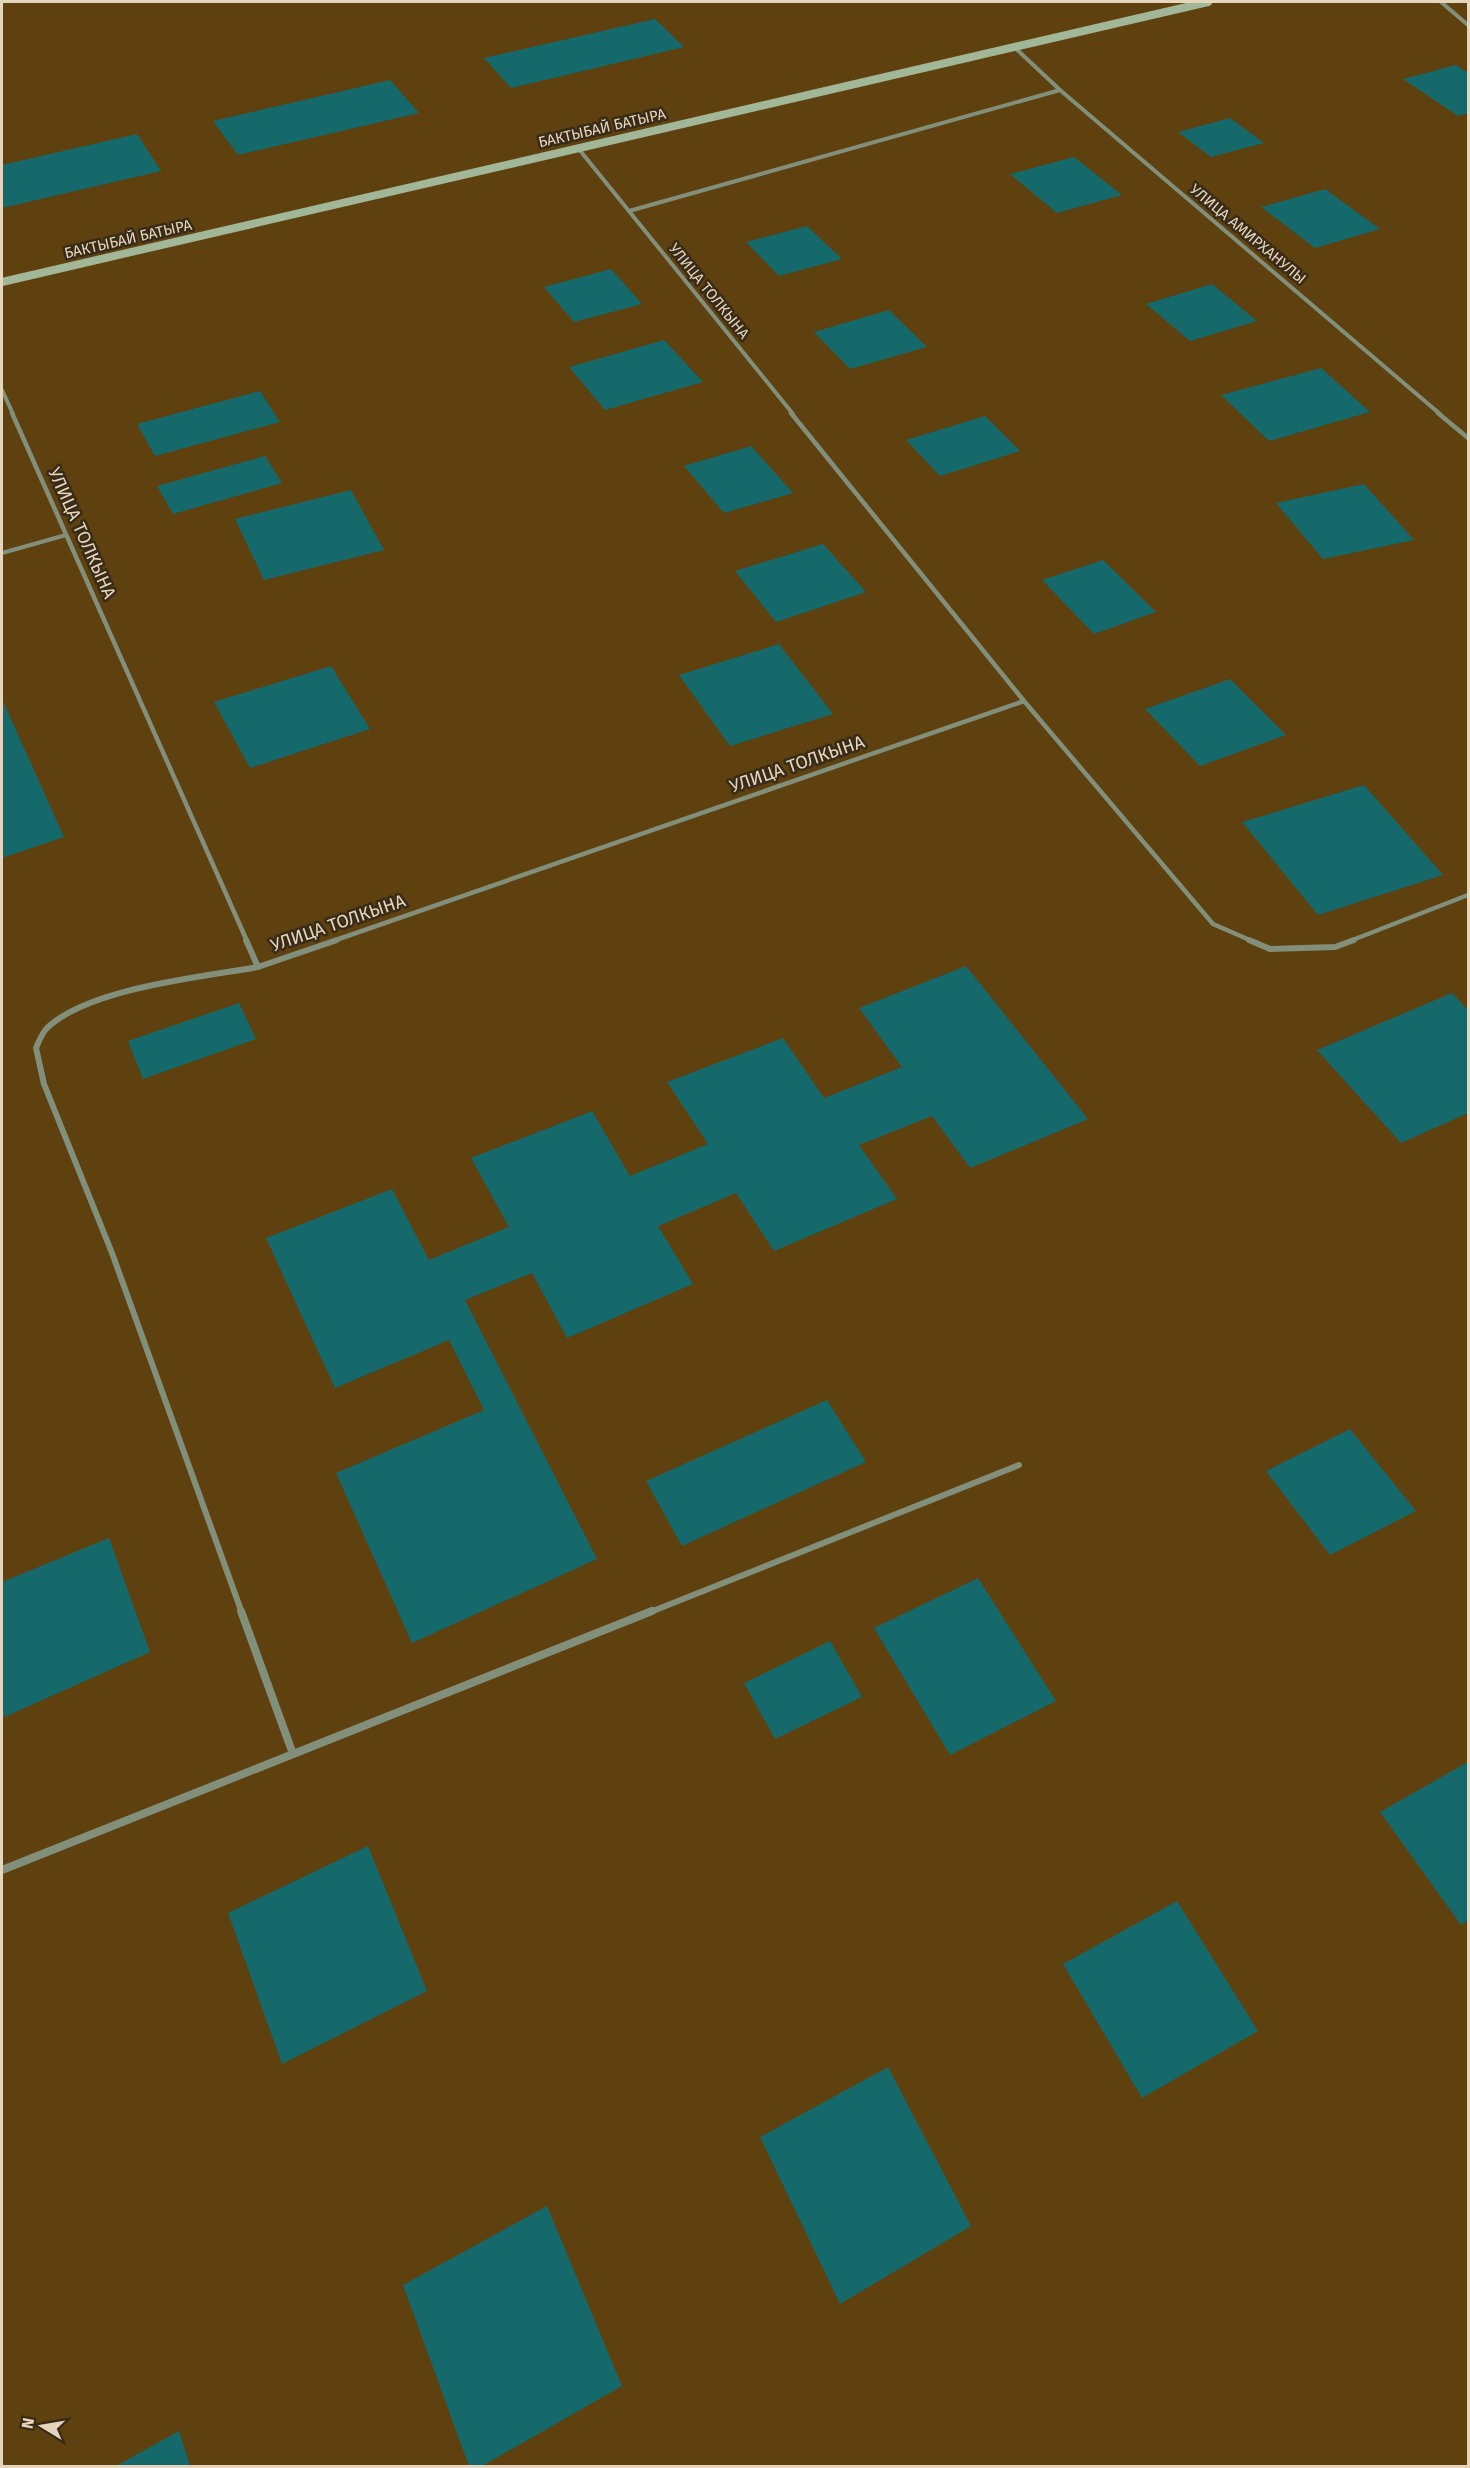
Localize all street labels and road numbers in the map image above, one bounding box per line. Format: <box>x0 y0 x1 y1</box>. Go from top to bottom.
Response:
street label: БАКТЫБАЙ БАТЫРА <box>537 104 668 151</box>
street label: УЛИЦА АМИРХАНУЛЫ <box>1186 180 1310 288</box>
street label: БАКТЫБАЙ БАТЫРА <box>63 215 194 262</box>
street label: УЛИЦА ТОЛКЫНА <box>665 240 753 343</box>
street label: УЛИЦА ТОЛКЫНА <box>43 464 121 603</box>
street label: УЛИЦА ТОЛКЫНА <box>727 730 868 797</box>
street label: УЛИЦА ТОЛКЫНА <box>268 889 409 956</box>

